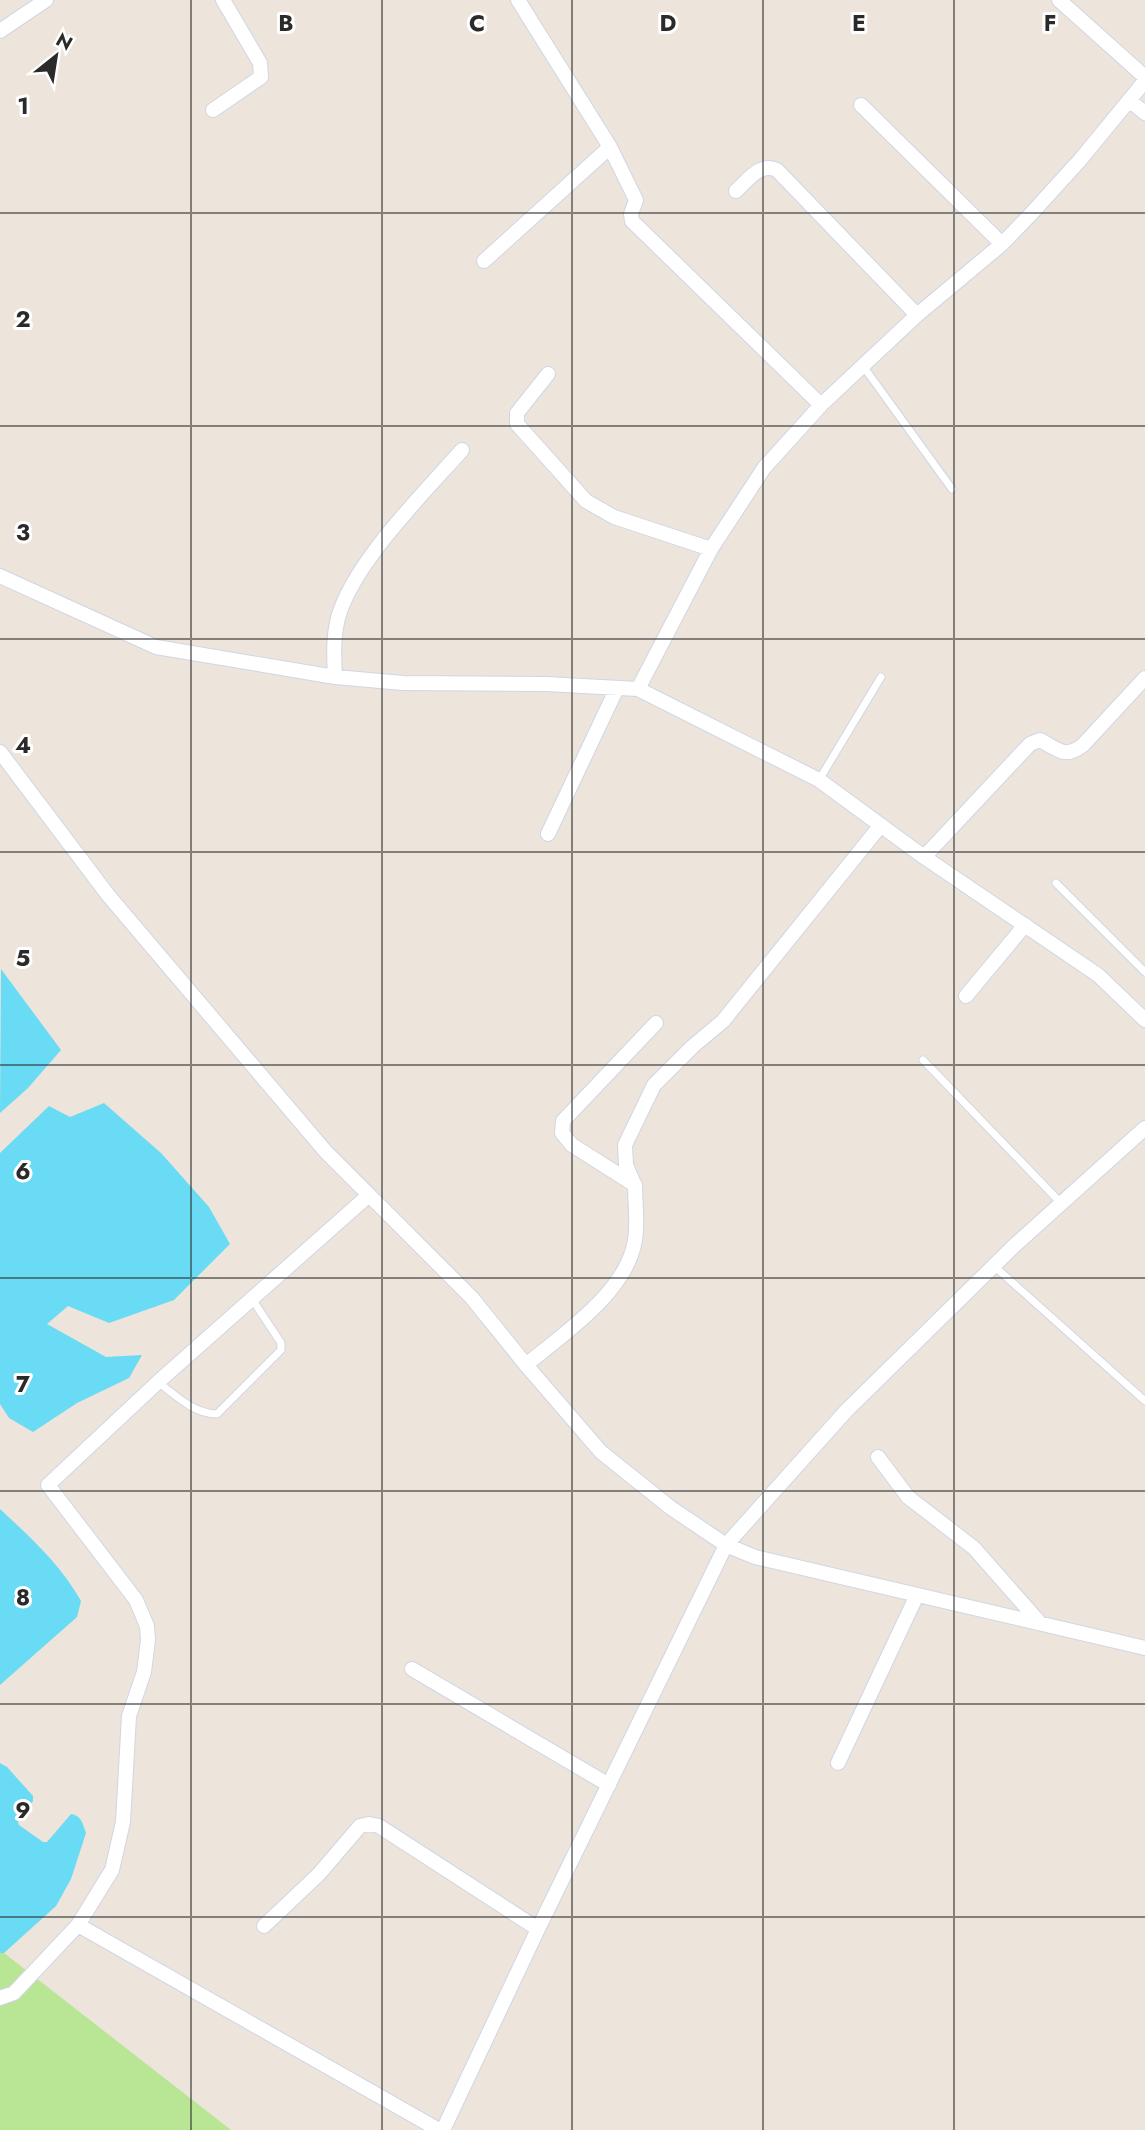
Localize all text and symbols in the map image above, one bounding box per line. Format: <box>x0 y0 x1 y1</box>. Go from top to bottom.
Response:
text: B <box>278 6 294 40</box>
text: C <box>469 6 485 40</box>
text: D <box>660 6 677 40</box>
text: E <box>852 6 866 40</box>
text: F <box>1044 6 1056 40</box>
north arrow <box>21 21 91 91</box>
text: N <box>51 26 78 57</box>
text: 1 <box>17 89 29 123</box>
text: 2 <box>15 302 31 336</box>
text: 3 <box>16 515 30 549</box>
text: 4 <box>15 728 31 762</box>
text: 5 <box>16 941 30 975</box>
text: 6 <box>15 1154 31 1188</box>
text: 7 <box>16 1367 30 1401</box>
text: 8 <box>16 1580 30 1614</box>
text: 9 <box>15 1793 31 1827</box>

